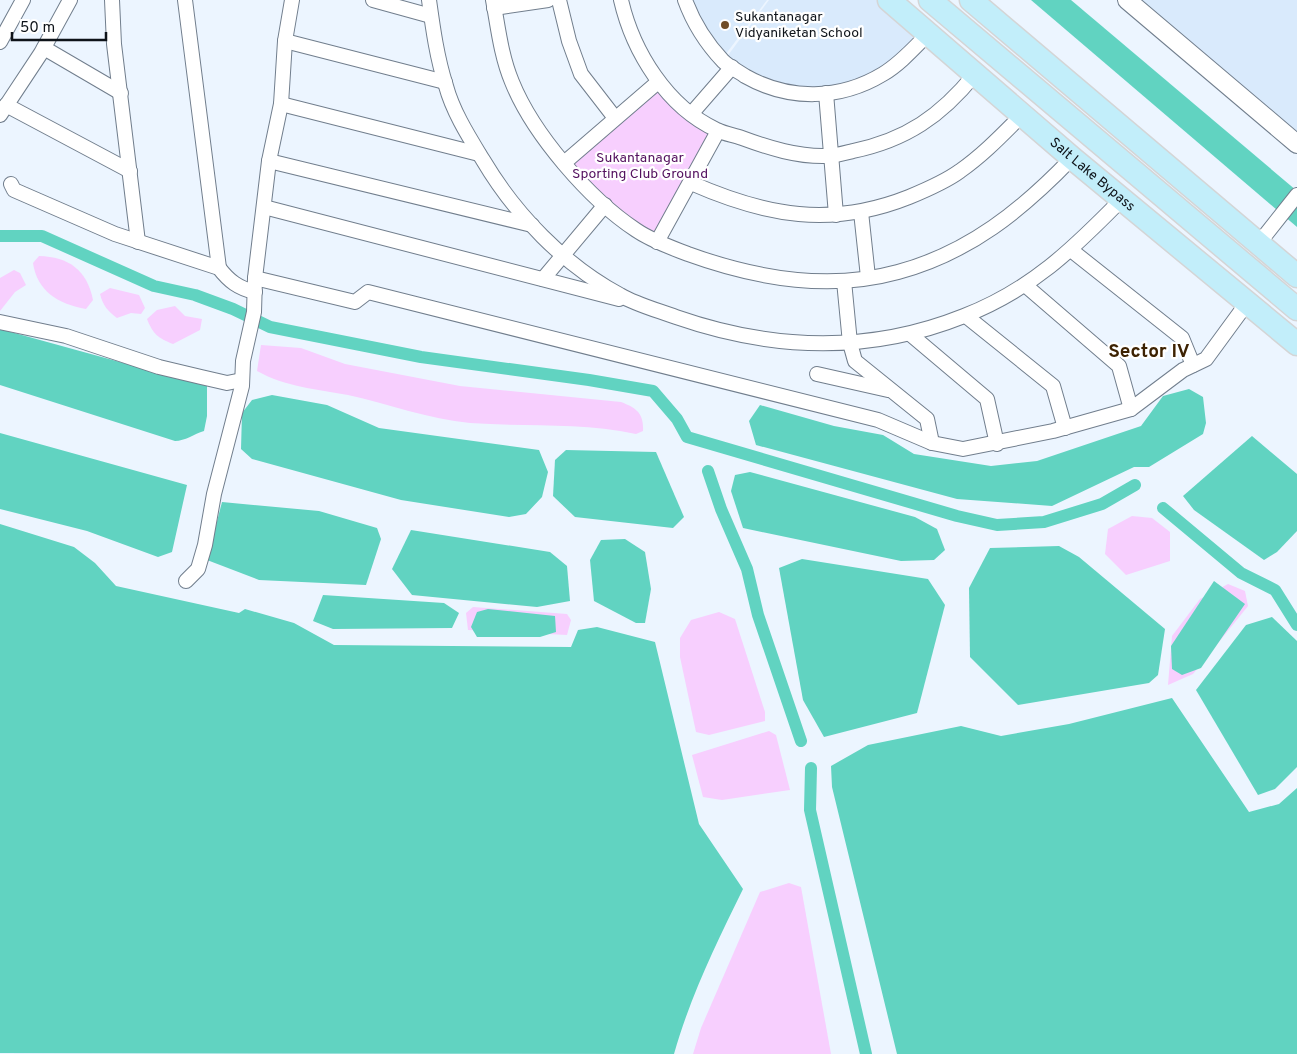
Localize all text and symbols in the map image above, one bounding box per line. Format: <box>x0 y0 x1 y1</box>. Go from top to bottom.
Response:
place label: Sukantanagar Vidyaniketan School <box>735 9 863 42</box>
scale bar <box>12 10 106 42</box>
text: 50 m <box>20 19 55 38</box>
marker: Sukantanagar Vidyaniketan School <box>719 19 731 31</box>
street label: Salt Lake Bypass <box>1046 134 1139 215</box>
park label: Sukantanagar Sporting Club Ground <box>572 150 708 183</box>
district label: Sector IV <box>1108 340 1190 364</box>

